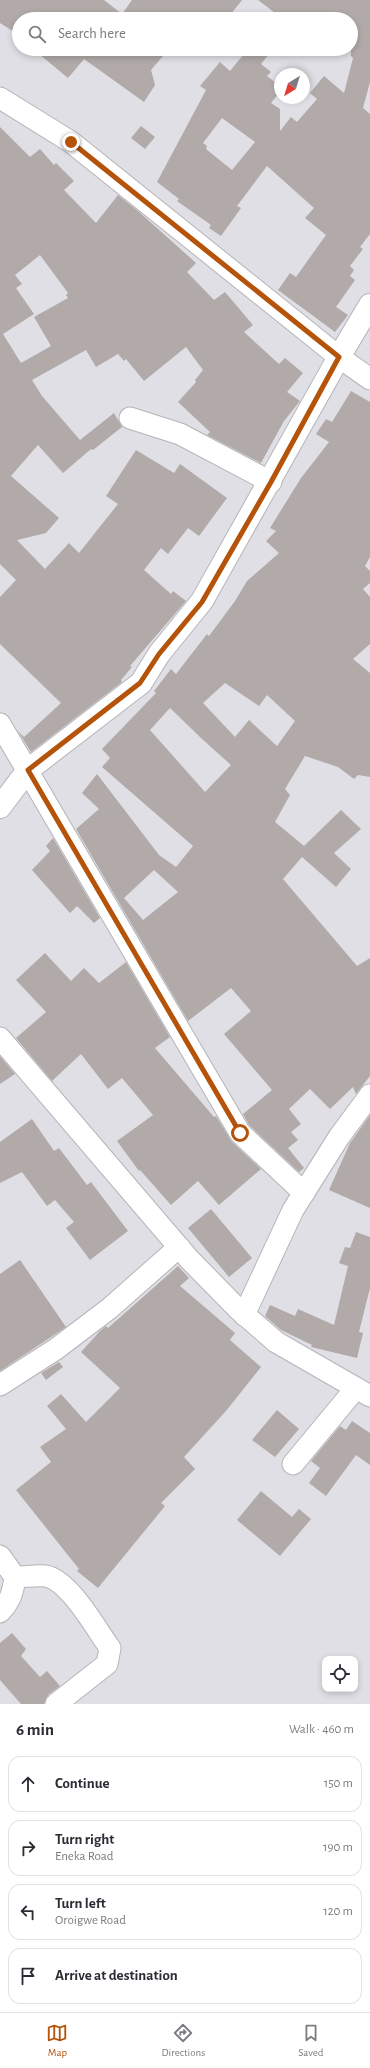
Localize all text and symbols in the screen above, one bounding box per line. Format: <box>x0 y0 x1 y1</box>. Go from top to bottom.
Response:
search box <box>12 12 358 56</box>
icon: search <box>26 23 48 45</box>
text: Search here <box>58 26 126 41</box>
north arrow <box>274 68 310 104</box>
route end <box>62 133 80 151</box>
route start <box>231 1124 249 1142</box>
map controls <box>322 1656 358 1692</box>
button: locate <box>322 1656 358 1692</box>
text: 6 min <box>16 1721 54 1738</box>
text: Walk · 460 m <box>289 1723 354 1736</box>
icon: ahead <box>17 1773 39 1795</box>
text: Continue <box>55 1776 110 1791</box>
text: 150 m <box>324 1777 353 1790</box>
text: Turn right <box>55 1832 114 1847</box>
icon: right <box>17 1837 39 1859</box>
text: 190 m <box>323 1841 353 1854</box>
text: Eneka Road <box>55 1850 114 1863</box>
text: Turn left <box>55 1896 106 1911</box>
icon: left <box>17 1901 39 1923</box>
text: 120 m <box>323 1905 353 1918</box>
text: Oroigwe Road <box>55 1914 126 1927</box>
icon: arrive <box>17 1965 39 1987</box>
text: Arrive at destination <box>55 1968 178 1983</box>
tab: Map <box>46 2022 68 2059</box>
tab: Directions <box>161 2022 205 2059</box>
tab: Saved <box>298 2022 323 2059</box>

